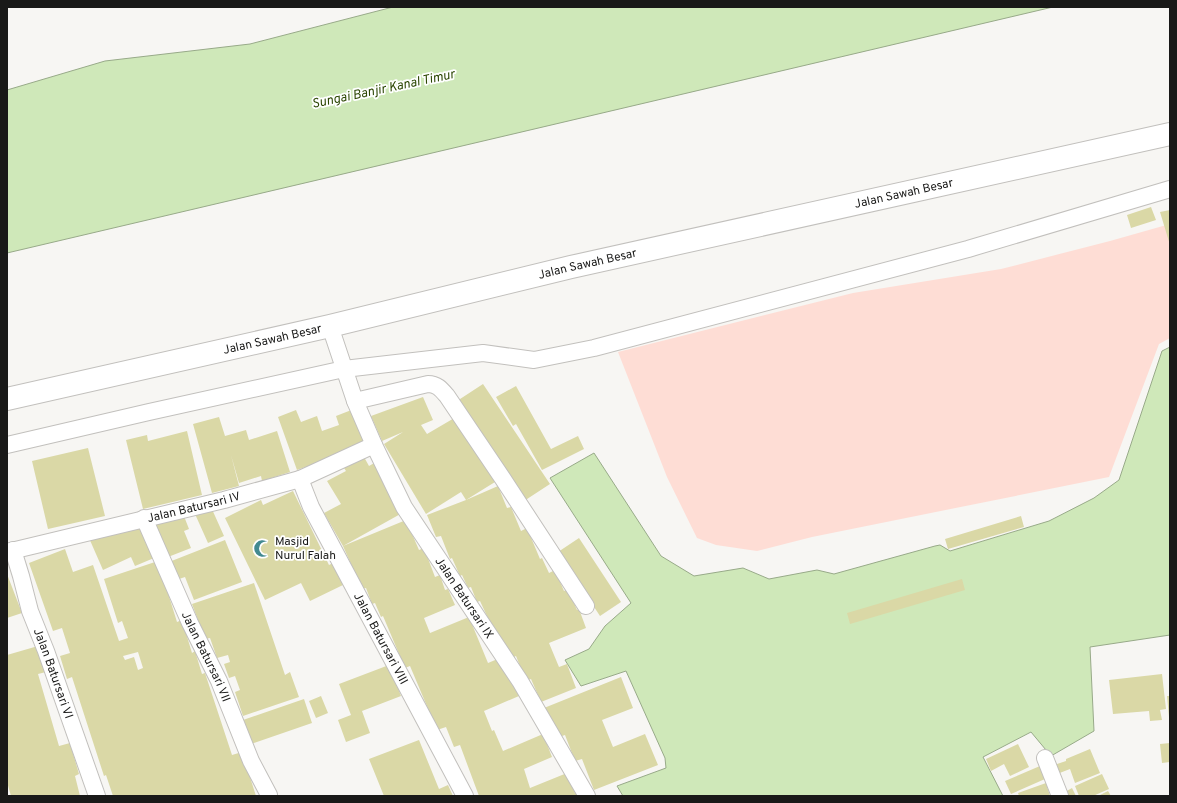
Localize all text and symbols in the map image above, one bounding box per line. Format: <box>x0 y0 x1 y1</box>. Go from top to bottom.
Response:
water label: Sungai Banjir Kanal Timur <box>310 67 457 113</box>
street label: Jalan Sawah Besar <box>853 175 955 213</box>
street label: Jalan Sawah Besar <box>537 246 639 284</box>
street label: Jalan Sawah Besar <box>222 321 324 359</box>
street label: Jalan Batursari IV <box>146 489 243 527</box>
place label: Masjid Nurul Falah <box>275 534 336 564</box>
mosque icon: Masjid Nurul Falah <box>252 538 272 558</box>
street label: Jalan Batursari IX <box>431 554 497 642</box>
street label: Jalan Batursari VIII <box>349 590 411 688</box>
street label: Jalan Batursari VII <box>177 609 234 705</box>
street label: Jalan Batursari VI <box>29 626 76 721</box>

